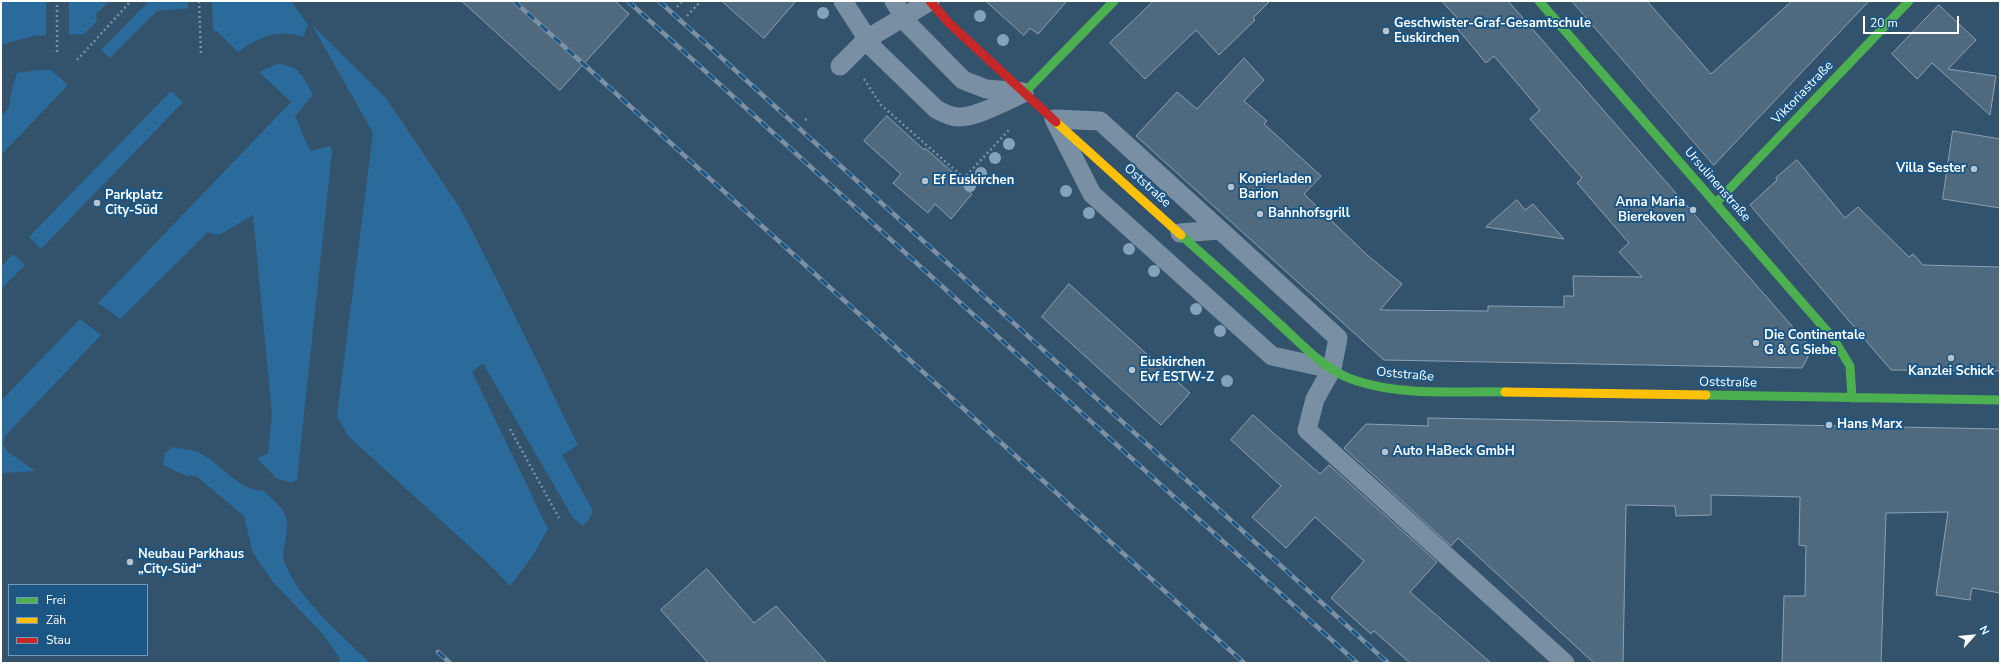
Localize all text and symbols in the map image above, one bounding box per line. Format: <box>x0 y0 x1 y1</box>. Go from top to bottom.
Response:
scale bar <box>1865 8 1961 34</box>
text: 20 m <box>1870 15 1898 31</box>
place label: Geschwister-Graf-Gesamtschule Euskirchen <box>1394 16 1591 47</box>
marker: Geschwister-Graf-Gesamtschule Euskirchen <box>1381 26 1391 36</box>
street label: Viktoriastraße <box>1769 58 1837 128</box>
street label: Ursulinenstraße <box>1681 145 1753 225</box>
street label: Oststraße <box>1120 161 1174 211</box>
place label: Villa Sester <box>1896 161 1966 177</box>
marker: Villa Sester <box>1969 164 1979 174</box>
place label: Kopierladen Barion <box>1239 172 1312 203</box>
place label: Ef Euskirchen <box>933 173 1014 189</box>
marker: Ef Euskirchen <box>920 176 930 186</box>
marker: Kopierladen Barion <box>1226 182 1236 192</box>
place label: Parkplatz City-Süd <box>105 188 163 219</box>
place label: Anna Maria Bierekoven <box>1616 195 1685 226</box>
marker: Parkplatz City-Süd <box>92 198 102 208</box>
marker: Anna Maria Bierekoven <box>1688 205 1698 215</box>
place label: Bahnhofsgrill <box>1268 206 1350 222</box>
marker: Bahnhofsgrill <box>1255 209 1265 219</box>
place label: Die Continentale G & G Siebe <box>1764 328 1865 359</box>
marker: Die Continentale G & G Siebe <box>1751 338 1761 348</box>
marker: Kanzlei Schick <box>1946 353 1956 363</box>
place label: Euskirchen Evf ESTW-Z <box>1140 355 1214 386</box>
place label: Kanzlei Schick <box>1908 364 1994 380</box>
marker: Euskirchen Evf ESTW-Z <box>1127 365 1137 375</box>
street label: Oststraße <box>1376 365 1434 385</box>
street label: Oststraße <box>1699 375 1757 391</box>
place label: Hans Marx <box>1837 417 1902 433</box>
marker: Hans Marx <box>1824 420 1834 430</box>
place label: Auto HaBeck GmbH <box>1393 444 1515 460</box>
marker: Auto HaBeck GmbH <box>1380 447 1390 457</box>
place label: Neubau Parkhaus „City-Süd“ <box>138 547 244 578</box>
marker: Neubau Parkhaus „City-Süd“ <box>125 557 135 567</box>
legend <box>8 584 148 656</box>
text: Frei <box>46 592 66 608</box>
text: Zäh <box>46 612 66 628</box>
north arrow <box>1953 616 1993 656</box>
text: N <box>1976 623 1993 637</box>
text: Stau <box>46 632 71 648</box>

